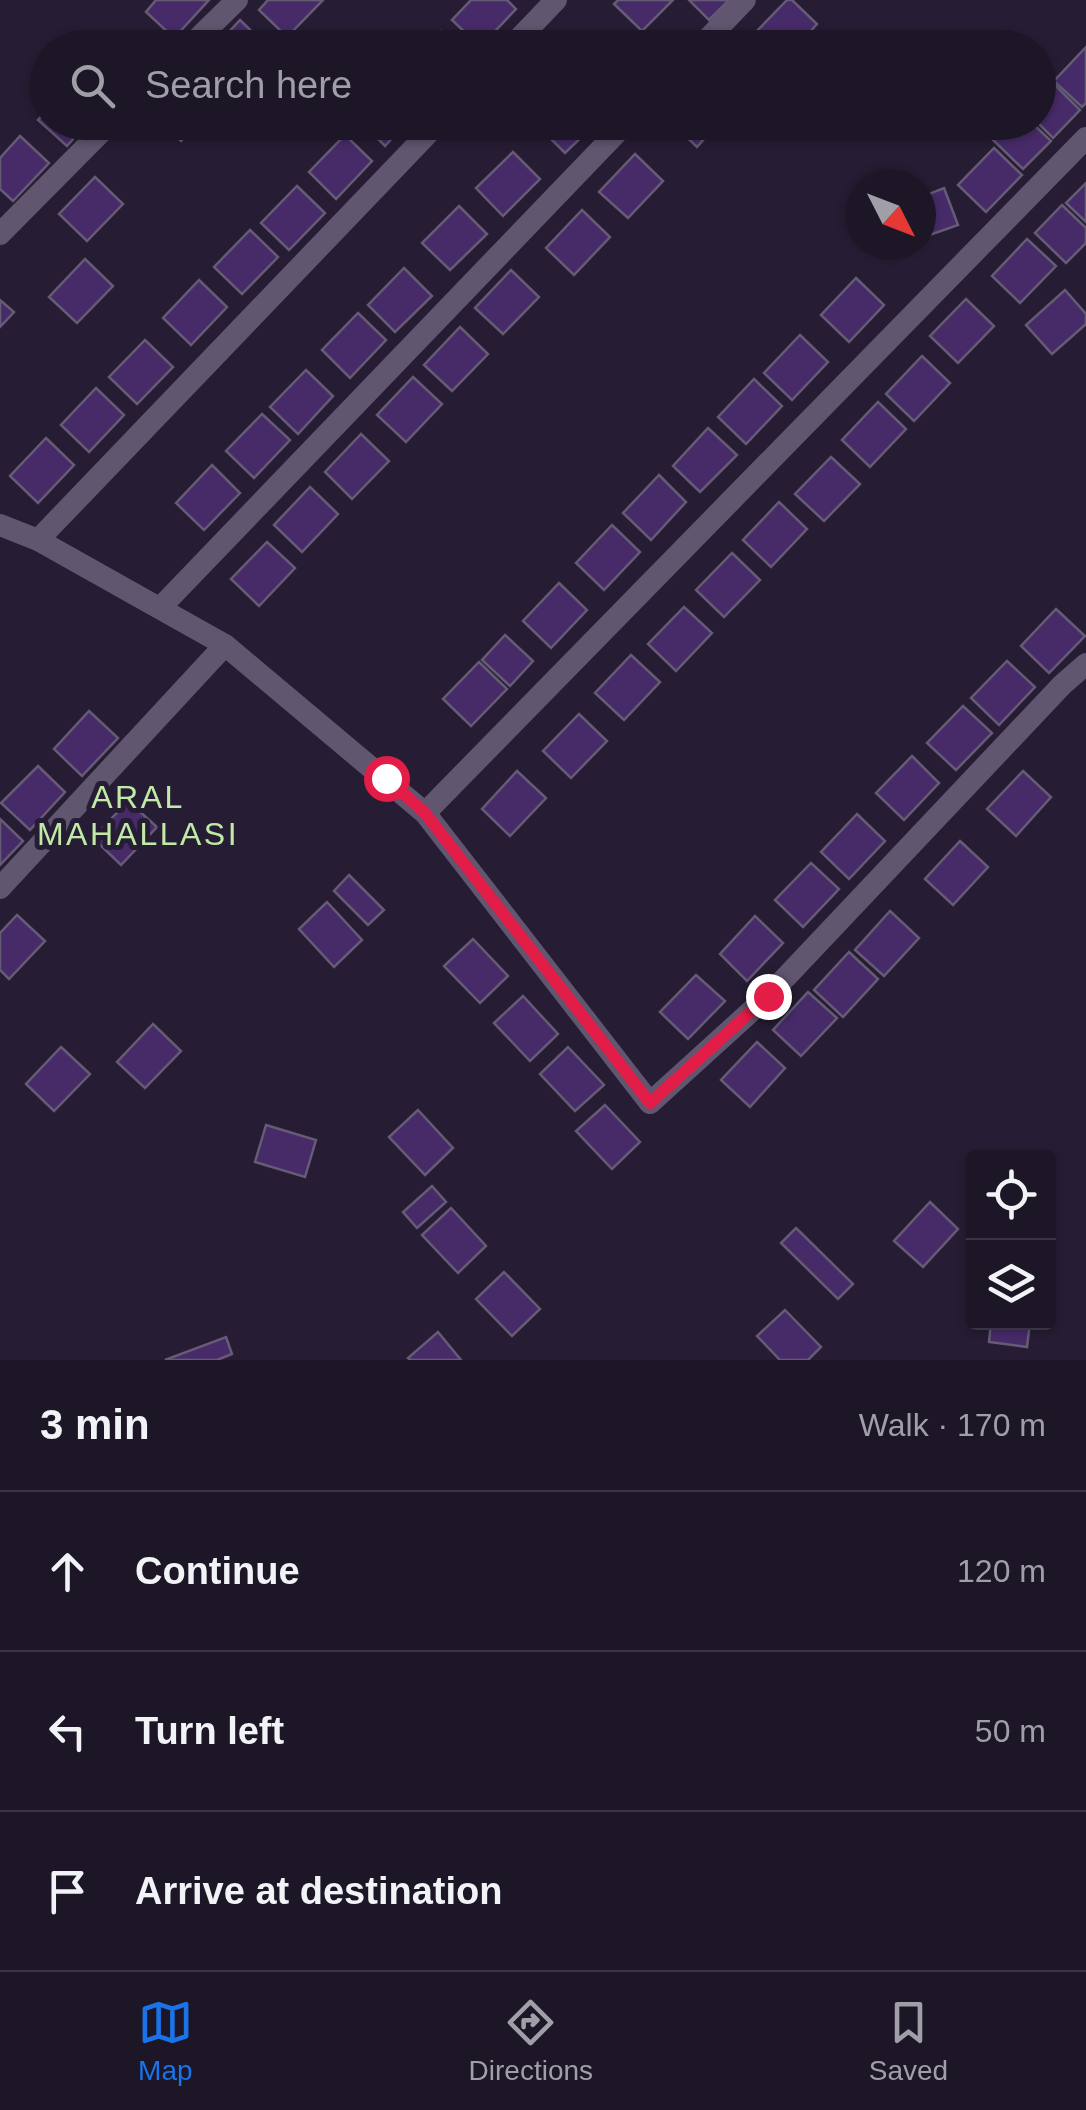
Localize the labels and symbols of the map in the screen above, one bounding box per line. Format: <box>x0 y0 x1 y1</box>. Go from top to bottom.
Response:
north arrow <box>846 170 936 260</box>
route start <box>364 756 410 802</box>
district label: ARAL MAHALLASI <box>37 779 239 852</box>
route end <box>746 974 792 1020</box>

